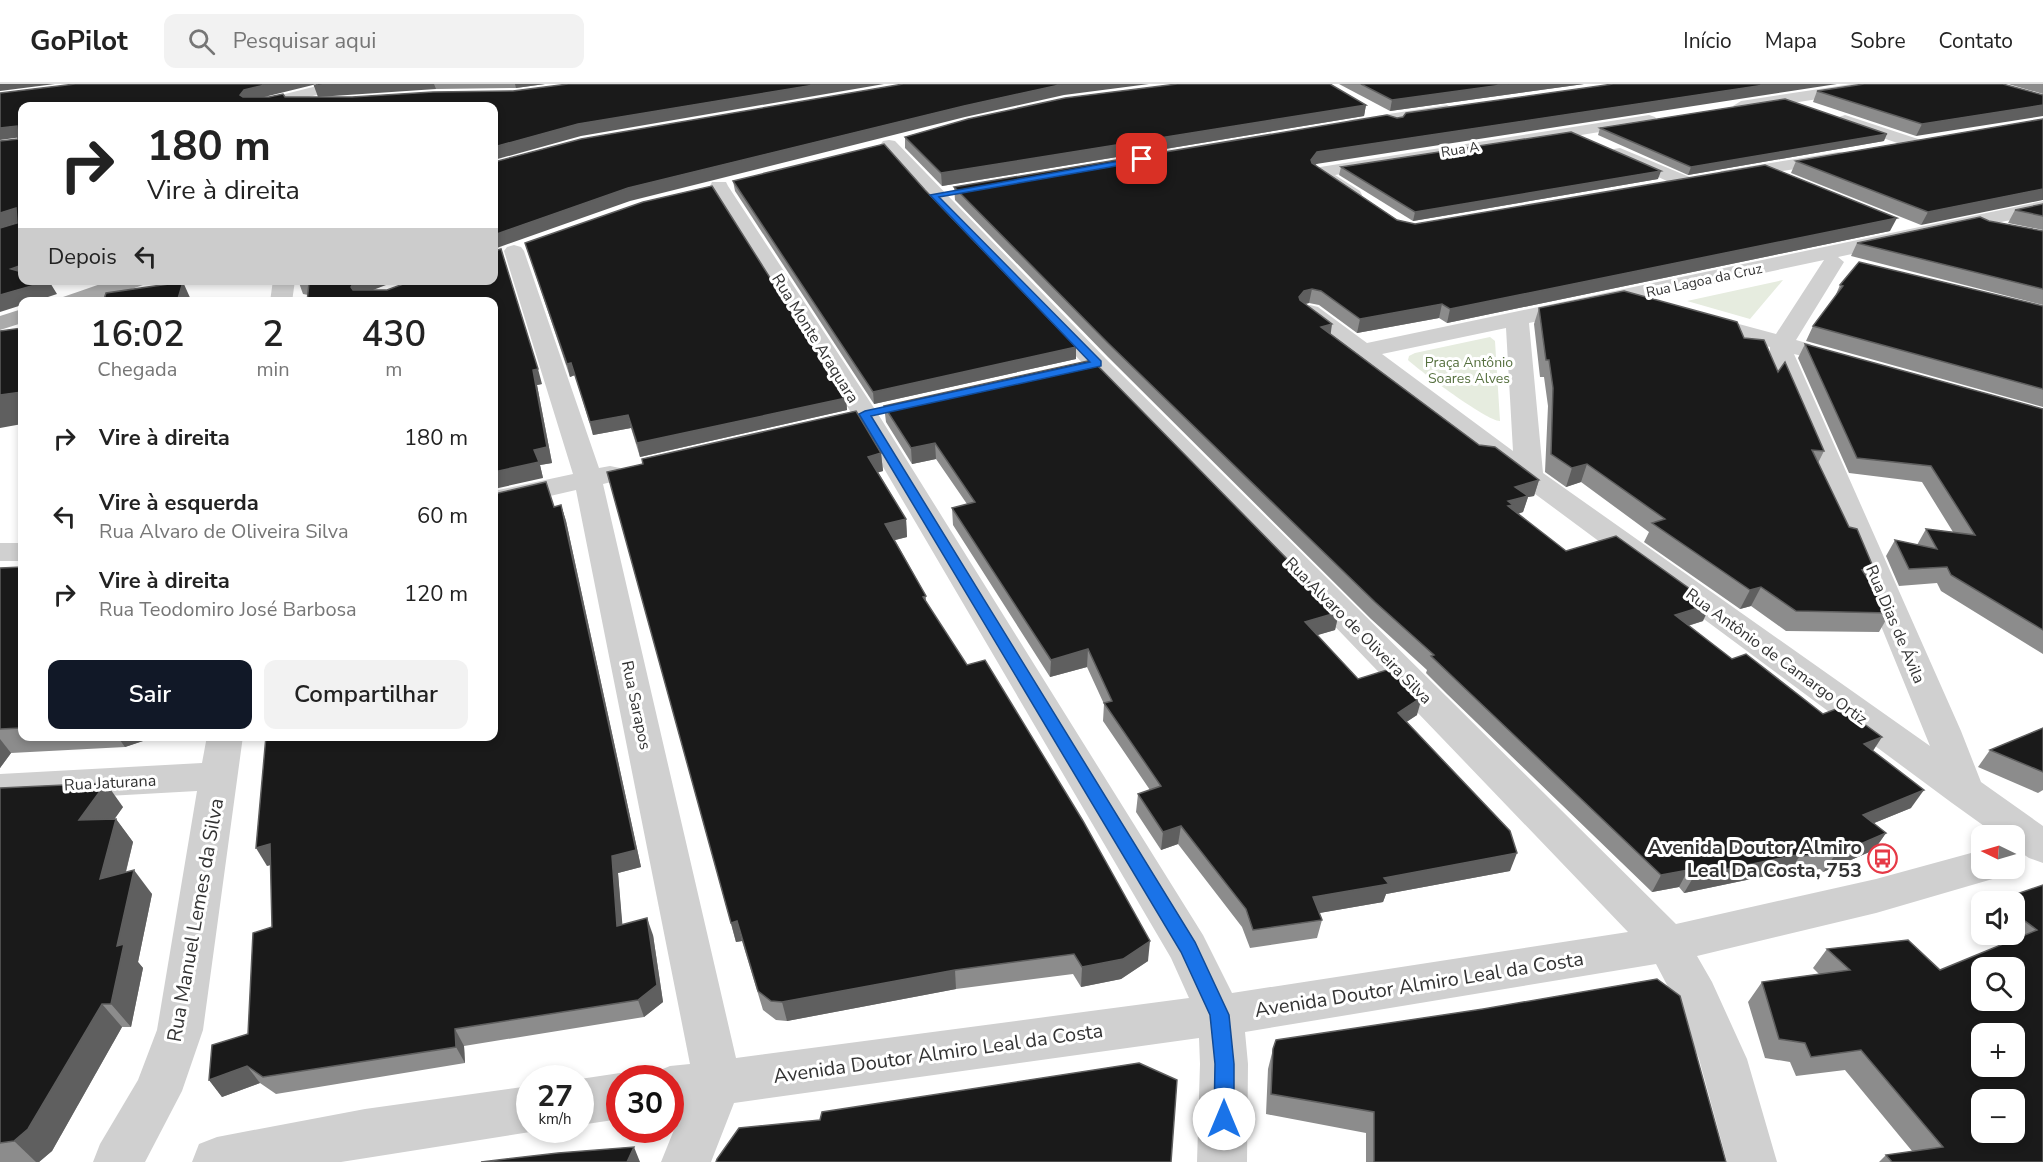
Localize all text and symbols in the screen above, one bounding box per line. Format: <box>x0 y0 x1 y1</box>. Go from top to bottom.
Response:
search box <box>164 14 584 68</box>
text: GoPilot <box>30 22 128 60</box>
icon: search <box>185 25 218 58</box>
text: Pesquisar aqui <box>233 26 376 56</box>
text: Início <box>1683 27 1732 55</box>
text: Mapa <box>1765 27 1817 55</box>
text: Sobre <box>1850 27 1906 55</box>
text: Contato <box>1939 27 2013 55</box>
text: 180 m <box>147 118 271 175</box>
icon: right <box>48 126 126 204</box>
pin <box>1116 133 1167 184</box>
street label: Rua A <box>1440 137 1481 162</box>
icon: arrive <box>1125 142 1158 175</box>
text: Vire à direita <box>147 172 300 209</box>
icon: left <box>129 240 162 273</box>
text: Depois <box>48 242 117 272</box>
street label: Rua Lagoa da Cruz <box>1644 259 1764 302</box>
street label: Rua Monte Araquara <box>766 270 864 407</box>
text: 16:02 <box>90 310 185 359</box>
text: 2 <box>262 310 284 359</box>
text: 430 <box>361 310 426 359</box>
park label: Praça Antônio Soares Alves <box>1425 353 1513 388</box>
text: Chegada <box>97 356 177 383</box>
text: min <box>257 356 290 383</box>
text: m <box>385 356 402 383</box>
icon: right <box>48 422 81 455</box>
text: Vire à direita <box>99 423 230 453</box>
text: 180 m <box>404 423 468 453</box>
text: Vire à esquerda <box>99 488 259 518</box>
icon: left <box>48 500 81 533</box>
text: 60 m <box>417 501 468 531</box>
text: Rua Alvaro de Oliveira Silva <box>99 518 349 545</box>
street label: Rua Alvaro de Oliveira Silva <box>1280 552 1437 709</box>
street label: Rua Dias de Ávila <box>1860 562 1930 687</box>
text: Vire à direita <box>99 566 230 596</box>
icon: right <box>48 578 81 611</box>
text: 120 m <box>404 579 468 609</box>
street label: Rua Antônio de Camargo Ortiz <box>1681 583 1872 730</box>
text: Rua Teodomiro José Barbosa <box>99 596 357 623</box>
street label: Rua Sarapos <box>616 659 656 752</box>
button: Sair <box>48 660 252 729</box>
button: Compartilhar <box>264 660 468 729</box>
street label: Rua Jaturana <box>63 770 157 796</box>
street label: Rua Manuel Lemes da Silva <box>161 796 230 1044</box>
north arrow <box>1971 825 2025 879</box>
map controls <box>1971 825 2025 1143</box>
place label: Avenida Doutor Almiro Leal Da Costa, 753 <box>1648 834 1862 884</box>
bus stop icon: Avenida Doutor Almiro Leal Da Costa, 753 <box>1867 843 1899 875</box>
button: sound <box>1971 891 2025 945</box>
street label: Avenida Doutor Almiro Leal da Costa <box>1253 945 1586 1024</box>
button: search <box>1971 957 2025 1011</box>
street label: Avenida Doutor Almiro Leal da Costa <box>771 1017 1105 1090</box>
button: + <box>1971 1023 2025 1077</box>
speed limit sign: 30 <box>606 1065 684 1143</box>
text: 27 <box>537 1076 573 1117</box>
position arrow <box>1192 1087 1256 1151</box>
button: − <box>1971 1089 2025 1143</box>
text: km/h <box>538 1109 572 1129</box>

